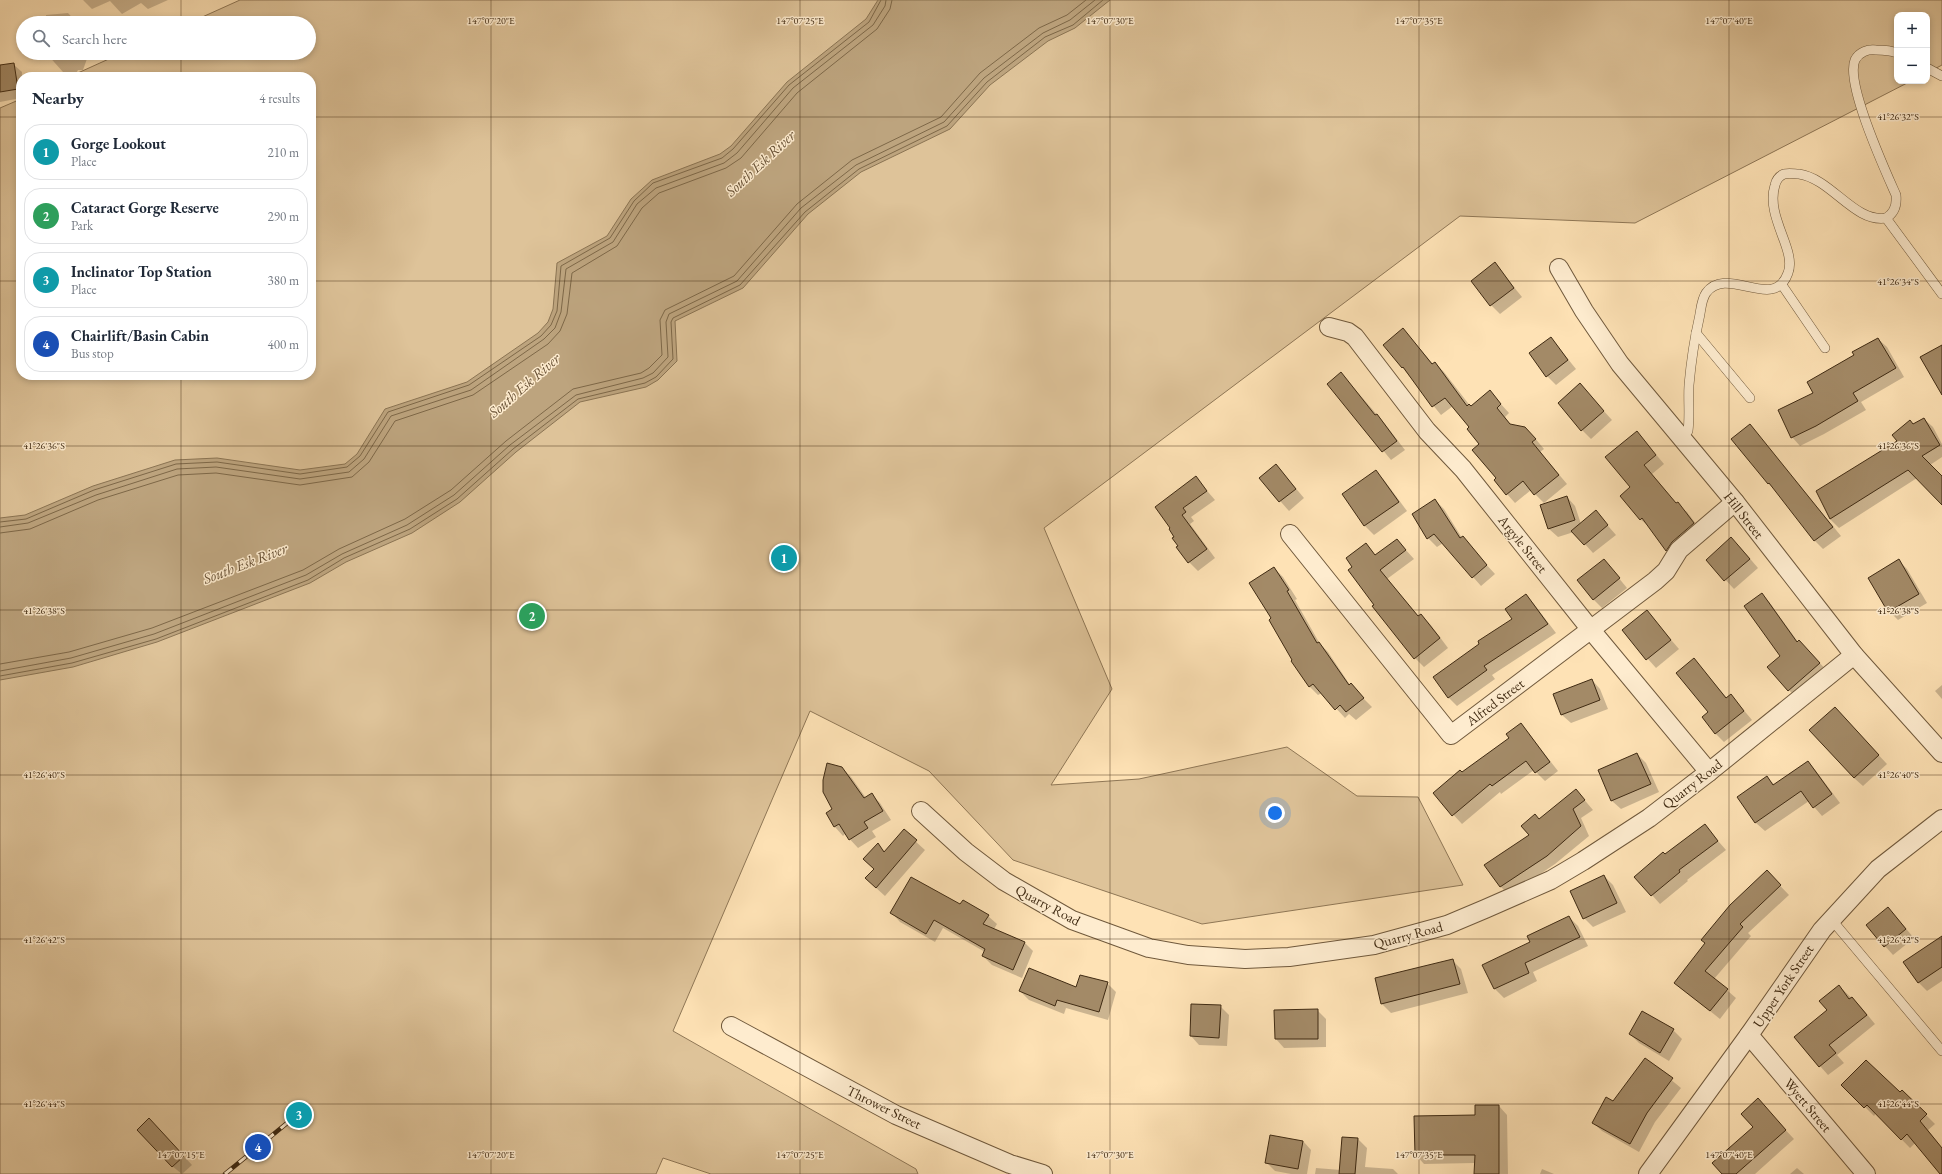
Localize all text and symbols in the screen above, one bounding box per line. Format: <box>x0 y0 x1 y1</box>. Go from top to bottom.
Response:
map controls <box>1894 12 1930 84</box>
button: + <box>1894 12 1930 48</box>
text: 147°07'20"E <box>467 14 515 27</box>
text: 147°07'25"E <box>776 14 824 27</box>
text: 147°07'30"E <box>1086 14 1134 27</box>
text: 147°07'35"E <box>1395 14 1443 27</box>
text: 147°07'40"E <box>1705 14 1753 27</box>
search box <box>16 16 316 60</box>
icon: search <box>30 27 52 49</box>
text: Search here <box>62 29 127 48</box>
button: − <box>1894 48 1930 84</box>
text: Nearby <box>32 87 84 109</box>
text: 4 results <box>259 90 300 107</box>
text: 41°26'32"S <box>1877 110 1919 123</box>
water label: South Esk River <box>720 125 800 201</box>
text: Gorge Lookout <box>71 134 166 153</box>
text: 1 <box>43 144 49 161</box>
text: 210 m <box>268 144 299 161</box>
text: Place <box>71 153 97 170</box>
text: Cataract Gorge Reserve <box>71 198 219 217</box>
text: 2 <box>43 208 49 225</box>
text: 290 m <box>268 208 299 225</box>
text: Park <box>71 217 93 234</box>
text: Inclinator Top Station <box>71 262 212 281</box>
text: 3 <box>43 272 49 289</box>
text: 380 m <box>268 272 299 289</box>
text: 41°26'34"S <box>1877 275 1919 288</box>
text: Place <box>71 281 97 298</box>
text: Chairlift/Basin Cabin <box>71 326 209 345</box>
text: 4 <box>43 336 49 353</box>
text: 400 m <box>268 336 299 353</box>
text: Bus stop <box>71 345 114 362</box>
water label: South Esk River <box>484 348 565 422</box>
text: 41°26'36"S <box>23 439 65 452</box>
text: 41°26'36"S <box>1877 439 1919 452</box>
street label: Hill Street <box>1720 488 1768 543</box>
street label: Argyle Street <box>1494 511 1552 577</box>
water label: South Esk River <box>199 538 291 588</box>
pin: 1 <box>771 543 797 573</box>
pin: 2 <box>519 601 545 631</box>
text: 41°26'38"S <box>23 604 65 617</box>
text: 41°26'38"S <box>1877 604 1919 617</box>
street label: Alfred Street <box>1462 674 1528 730</box>
street label: Quarry Road <box>1658 754 1726 813</box>
text: 41°26'40"S <box>23 768 65 781</box>
text: 41°26'40"S <box>1877 768 1919 781</box>
your location <box>1265 803 1285 823</box>
street label: Quarry Road <box>1012 880 1084 930</box>
street label: Quarry Road <box>1371 917 1446 953</box>
text: 41°26'42"S <box>23 933 65 946</box>
text: 41°26'42"S <box>1877 933 1919 946</box>
street label: Upper York Street <box>1749 941 1818 1031</box>
street label: Wyett Street <box>1780 1074 1836 1136</box>
street label: Thrower Street <box>844 1081 925 1133</box>
text: 41°26'44"S <box>23 1097 65 1110</box>
text: 41°26'44"S <box>1877 1097 1919 1110</box>
pin: 3 <box>286 1100 312 1130</box>
pin: 4 <box>245 1132 271 1162</box>
text: 147°07'15"E <box>157 1148 205 1161</box>
text: 147°07'20"E <box>467 1148 515 1161</box>
text: 147°07'25"E <box>776 1148 824 1161</box>
text: 147°07'30"E <box>1086 1148 1134 1161</box>
text: 147°07'35"E <box>1395 1148 1443 1161</box>
text: 147°07'40"E <box>1705 1148 1753 1161</box>

